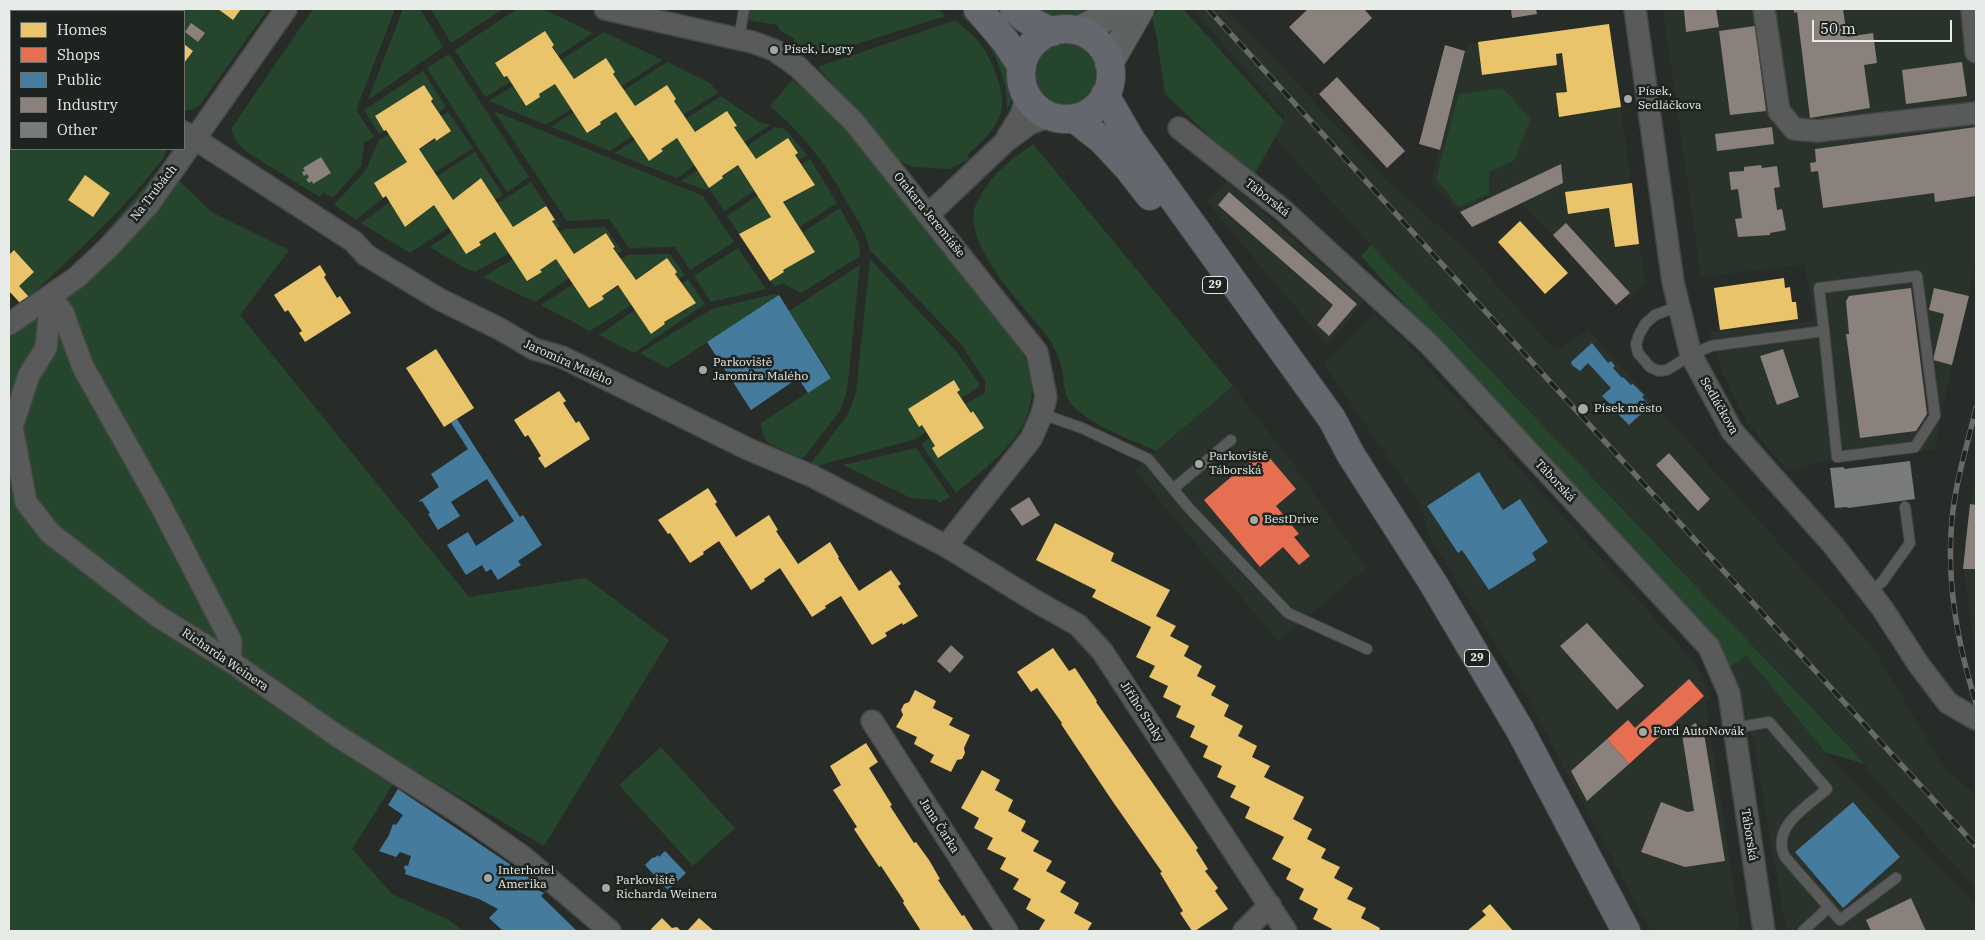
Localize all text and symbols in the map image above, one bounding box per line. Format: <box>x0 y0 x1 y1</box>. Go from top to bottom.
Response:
legend <box>10 10 185 150</box>
scale bar <box>1815 10 1955 42</box>
text: 50 m <box>1820 19 1856 38</box>
text: Homes <box>57 20 107 39</box>
place label: Písek, Logry <box>784 43 853 57</box>
marker: Písek, Logry <box>768 44 780 56</box>
text: Shops <box>57 45 100 64</box>
text: Public <box>57 70 102 89</box>
place label: Písek, Sedláčkova <box>1638 85 1702 113</box>
marker: Písek, Sedláčkova <box>1622 93 1634 105</box>
text: Industry <box>57 95 118 114</box>
text: Other <box>57 120 97 139</box>
street label: Na Trubách <box>128 162 180 224</box>
street label: Otakara Jeremiáše <box>890 170 968 260</box>
street label: Táborská <box>1242 176 1292 220</box>
road number: 29 <box>1202 276 1228 294</box>
street label: Jaromíra Malého <box>522 337 614 389</box>
place label: Parkoviště Jaromíra Malého <box>713 356 808 384</box>
marker: Parkoviště Jaromíra Malého <box>697 364 709 376</box>
street label: Sedláčkova <box>1697 375 1741 437</box>
marker: Písek město <box>1576 402 1590 416</box>
place label: Písek město <box>1594 402 1662 416</box>
place label: Parkoviště Táborská <box>1209 450 1268 478</box>
street label: Táborská <box>1532 457 1578 505</box>
marker: Parkoviště Táborská <box>1193 458 1205 470</box>
place label: BestDrive <box>1264 513 1319 527</box>
marker: BestDrive <box>1248 514 1260 526</box>
street label: Richarda Weinera <box>179 626 271 694</box>
road number: 29 <box>1464 650 1490 666</box>
street label: Jiřího Srnky <box>1117 679 1167 745</box>
place label: Ford AutoNovák <box>1653 725 1744 739</box>
marker: Ford AutoNovák <box>1637 726 1649 738</box>
street label: Jana Čarka <box>916 796 962 856</box>
street label: Táborská <box>1738 808 1760 862</box>
place label: Interhotel Amerika <box>498 864 554 892</box>
marker: Interhotel Amerika <box>482 872 494 884</box>
place label: Parkoviště Richarda Weinera <box>616 874 717 902</box>
marker: Parkoviště Richarda Weinera <box>600 882 612 894</box>

